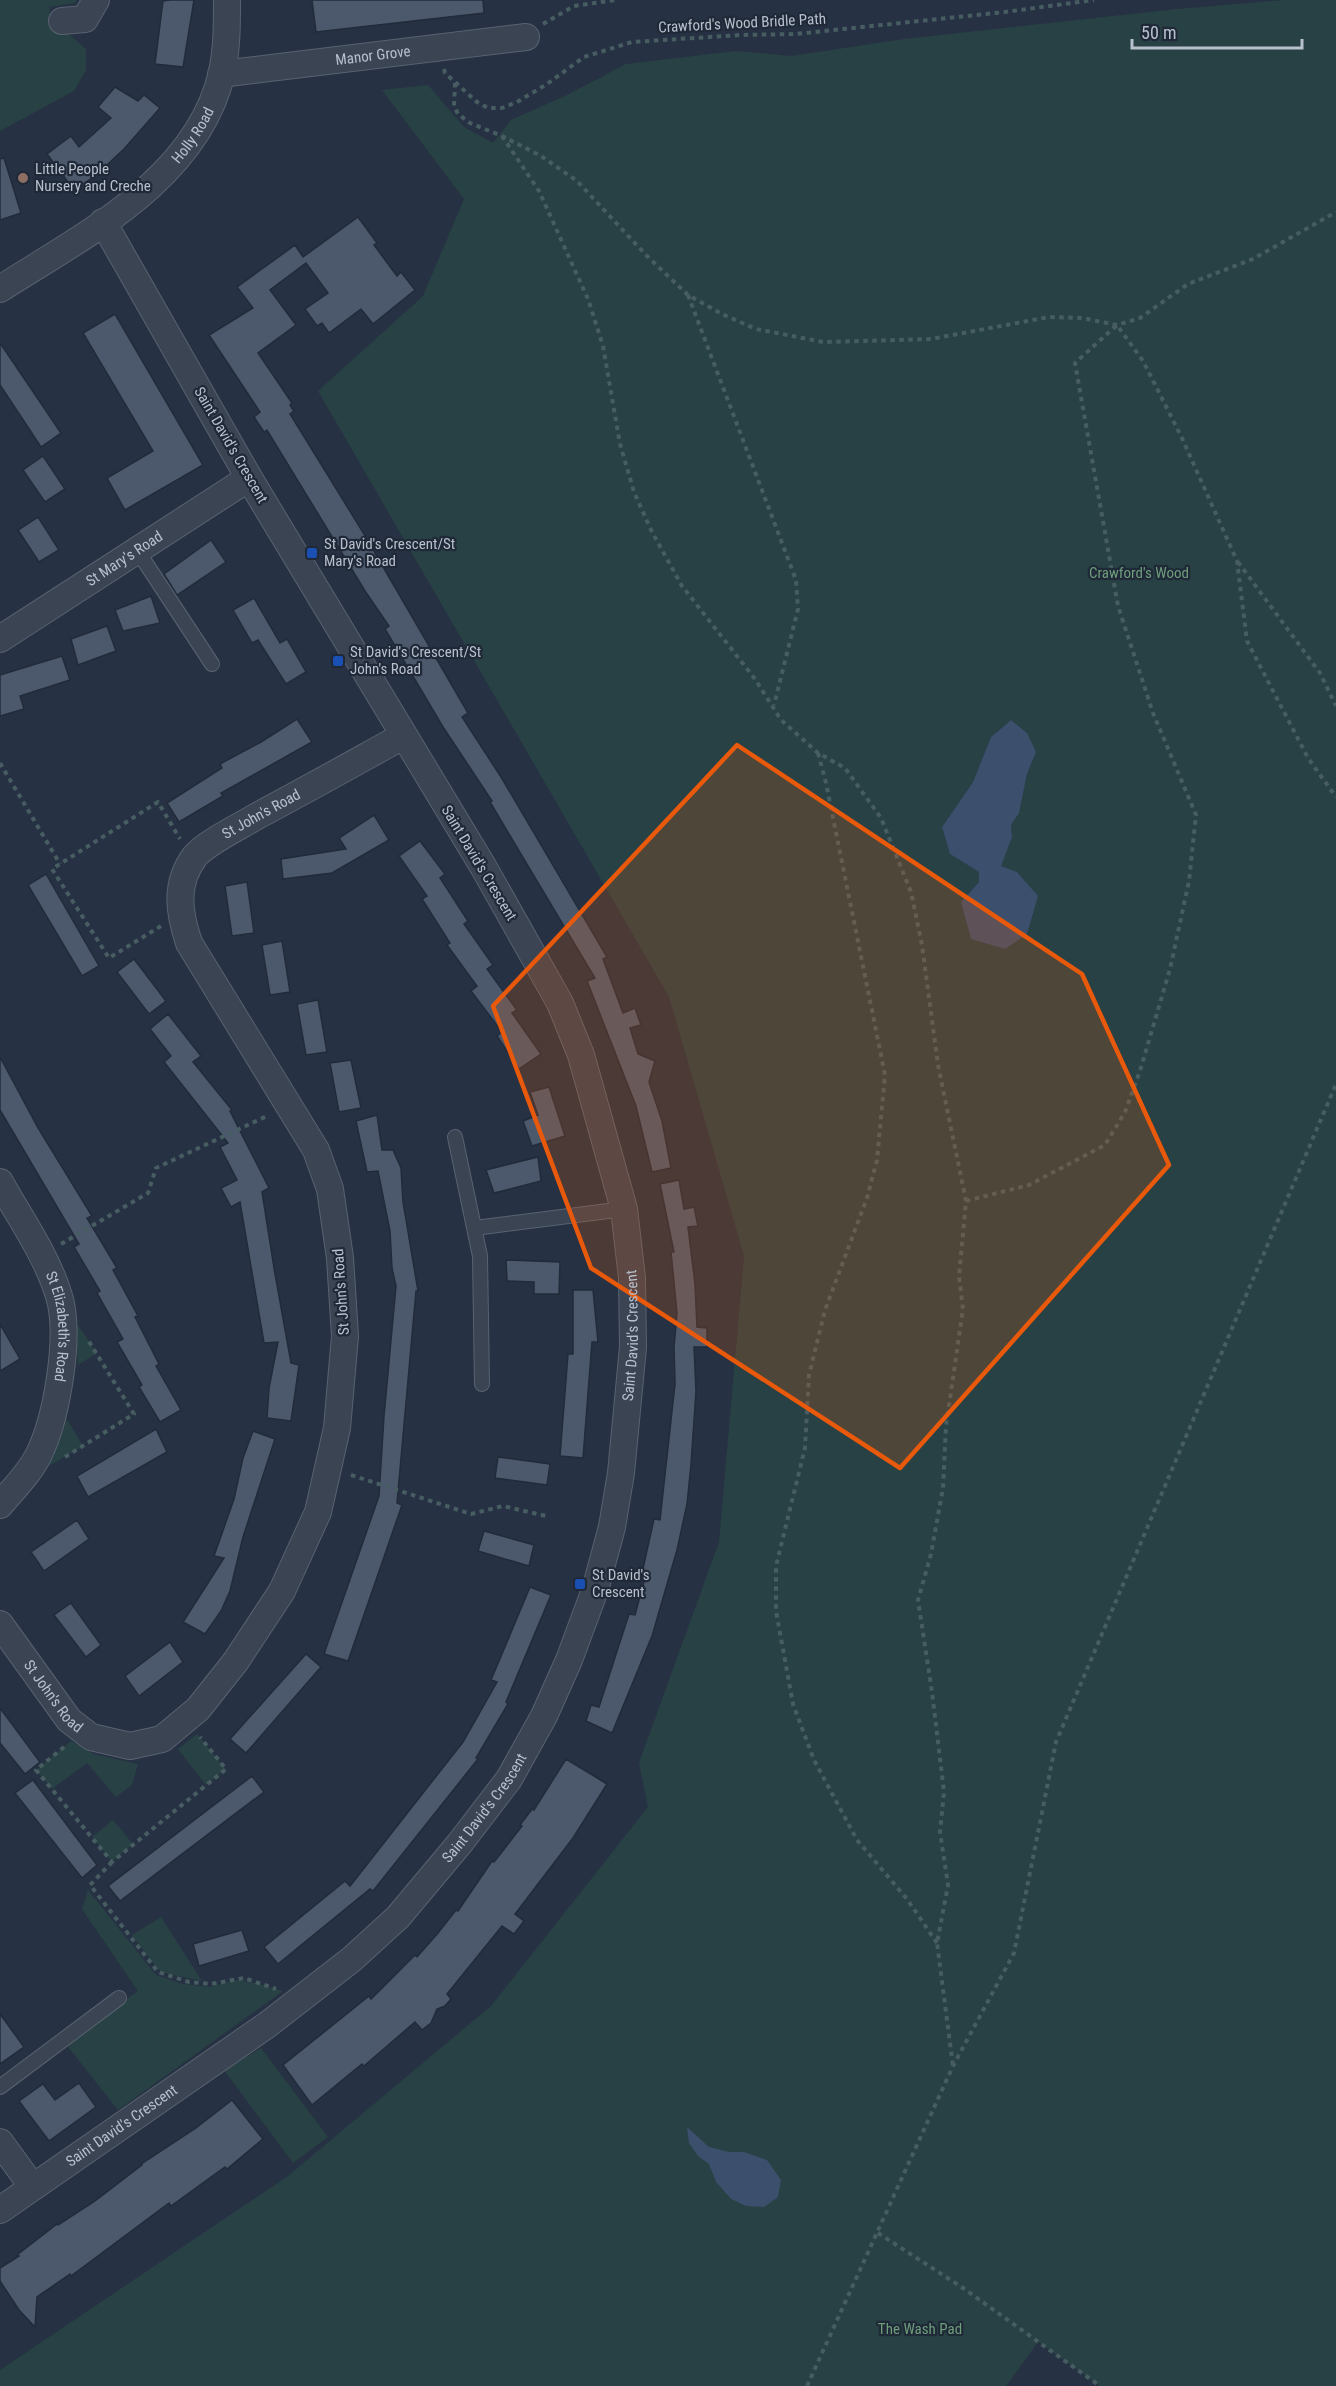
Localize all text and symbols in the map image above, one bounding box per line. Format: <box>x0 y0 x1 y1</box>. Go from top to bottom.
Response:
street label: Crawford's Wood Bridle Path <box>658 10 826 36</box>
scale bar <box>1132 12 1302 50</box>
text: 50 m <box>1141 22 1176 43</box>
street label: Manor Grove <box>334 42 411 69</box>
street label: Holly Road <box>168 105 218 167</box>
place label: Little People Nursery and Creche <box>35 160 151 195</box>
marker: Little People Nursery and Creche <box>16 171 30 185</box>
street label: Saint David's Crescent <box>190 384 272 506</box>
street label: St Mary's Road <box>83 527 166 590</box>
place label: St David's Crescent/St Mary's Road <box>324 535 455 570</box>
marker: St David's Crescent/St Mary's Road <box>305 546 319 560</box>
park label: Crawford's Wood <box>1089 564 1189 582</box>
place label: St David's Crescent/St John's Road <box>350 643 481 678</box>
marker: St David's Crescent/St John's Road <box>331 654 345 668</box>
street label: St John's Road <box>219 785 304 843</box>
street label: Saint David's Crescent <box>437 802 521 924</box>
street label: St John's Road <box>329 1248 353 1336</box>
street label: St Elizabeth's Road <box>42 1269 72 1383</box>
street label: Saint David's Crescent <box>619 1269 642 1402</box>
place label: St David's Crescent <box>592 1566 650 1601</box>
marker: St David's Crescent <box>573 1577 587 1591</box>
street label: St John's Road <box>20 1657 86 1736</box>
street label: Saint David's Crescent <box>438 1750 530 1866</box>
street label: Saint David's Crescent <box>63 2081 181 2171</box>
park label: The Wash Pad <box>878 2320 962 2338</box>

